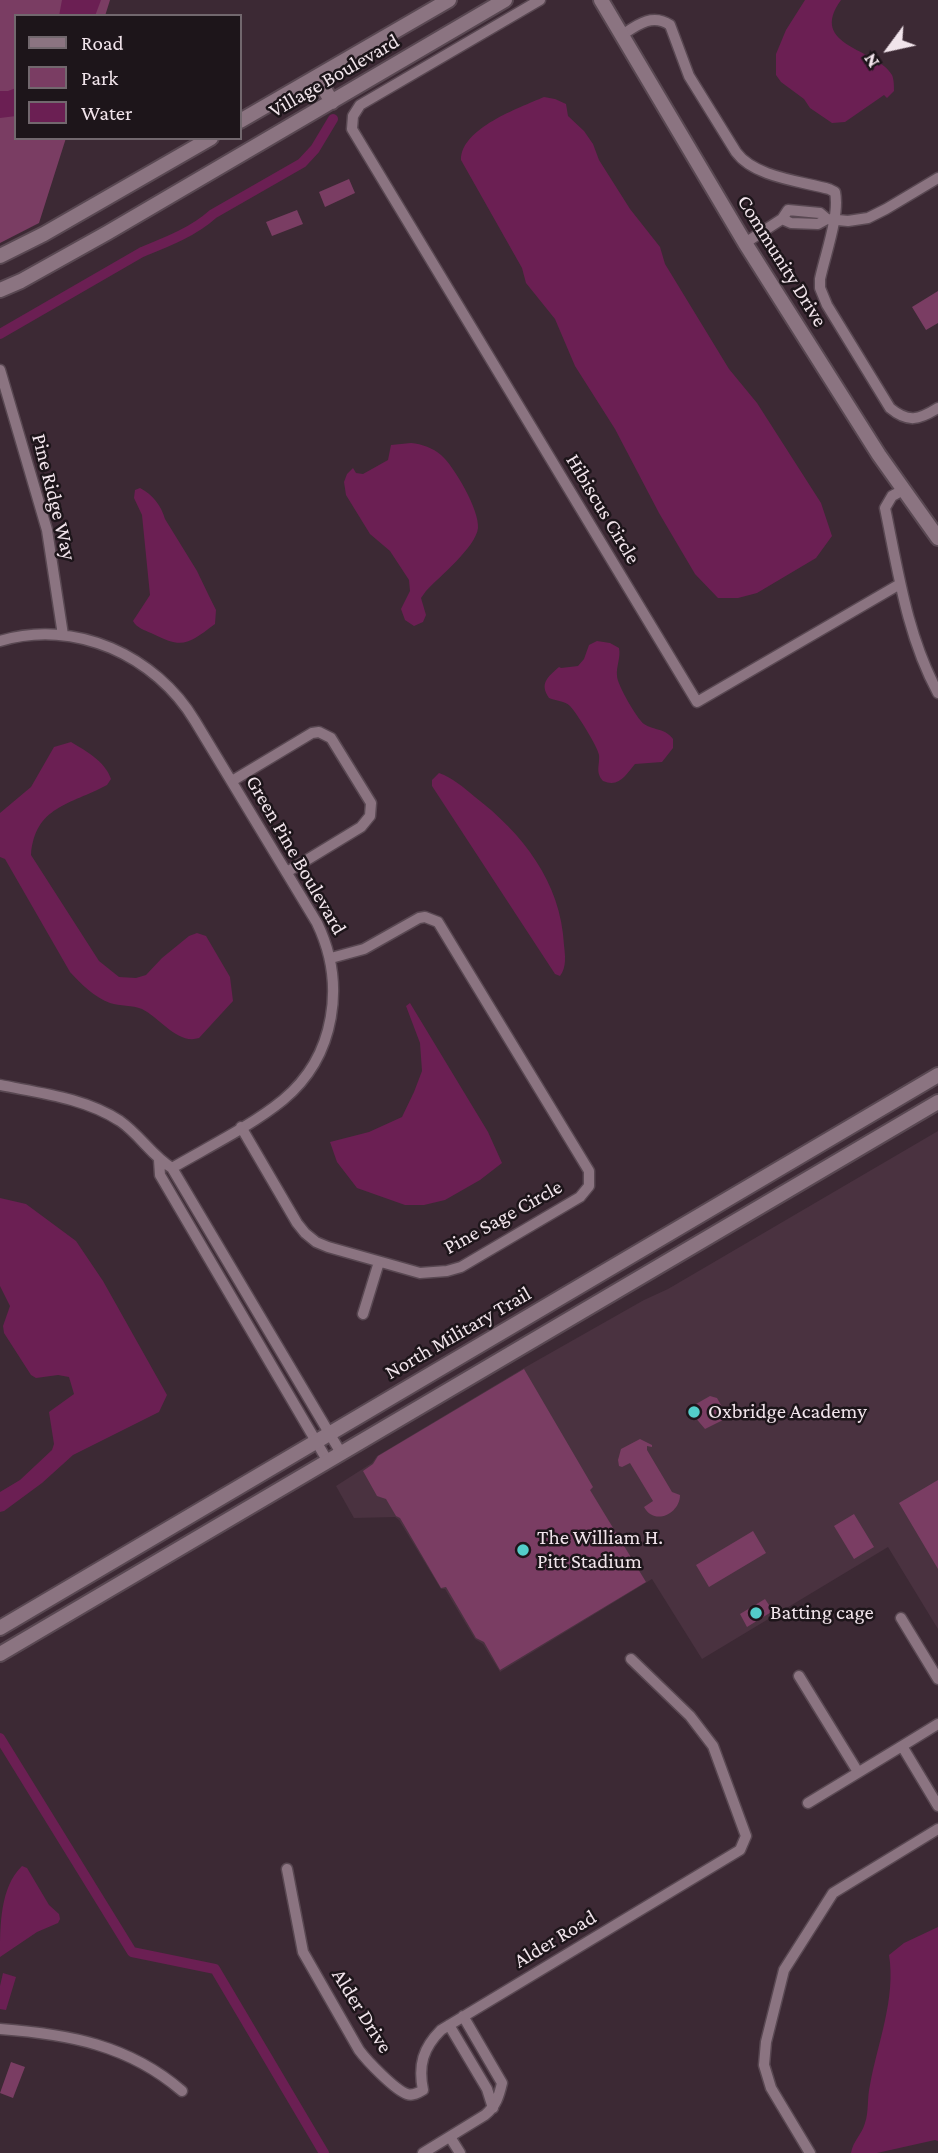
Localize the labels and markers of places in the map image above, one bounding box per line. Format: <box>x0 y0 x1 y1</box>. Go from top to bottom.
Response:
place label: Oxbridge Academy <box>708 1399 867 1425</box>
marker: Oxbridge Academy <box>686 1404 702 1420</box>
place label: The William H. Pitt Stadium <box>537 1525 663 1575</box>
marker: The William H. Pitt Stadium <box>515 1542 531 1558</box>
place label: Batting cage <box>770 1600 874 1626</box>
marker: Batting cage <box>748 1605 764 1621</box>

